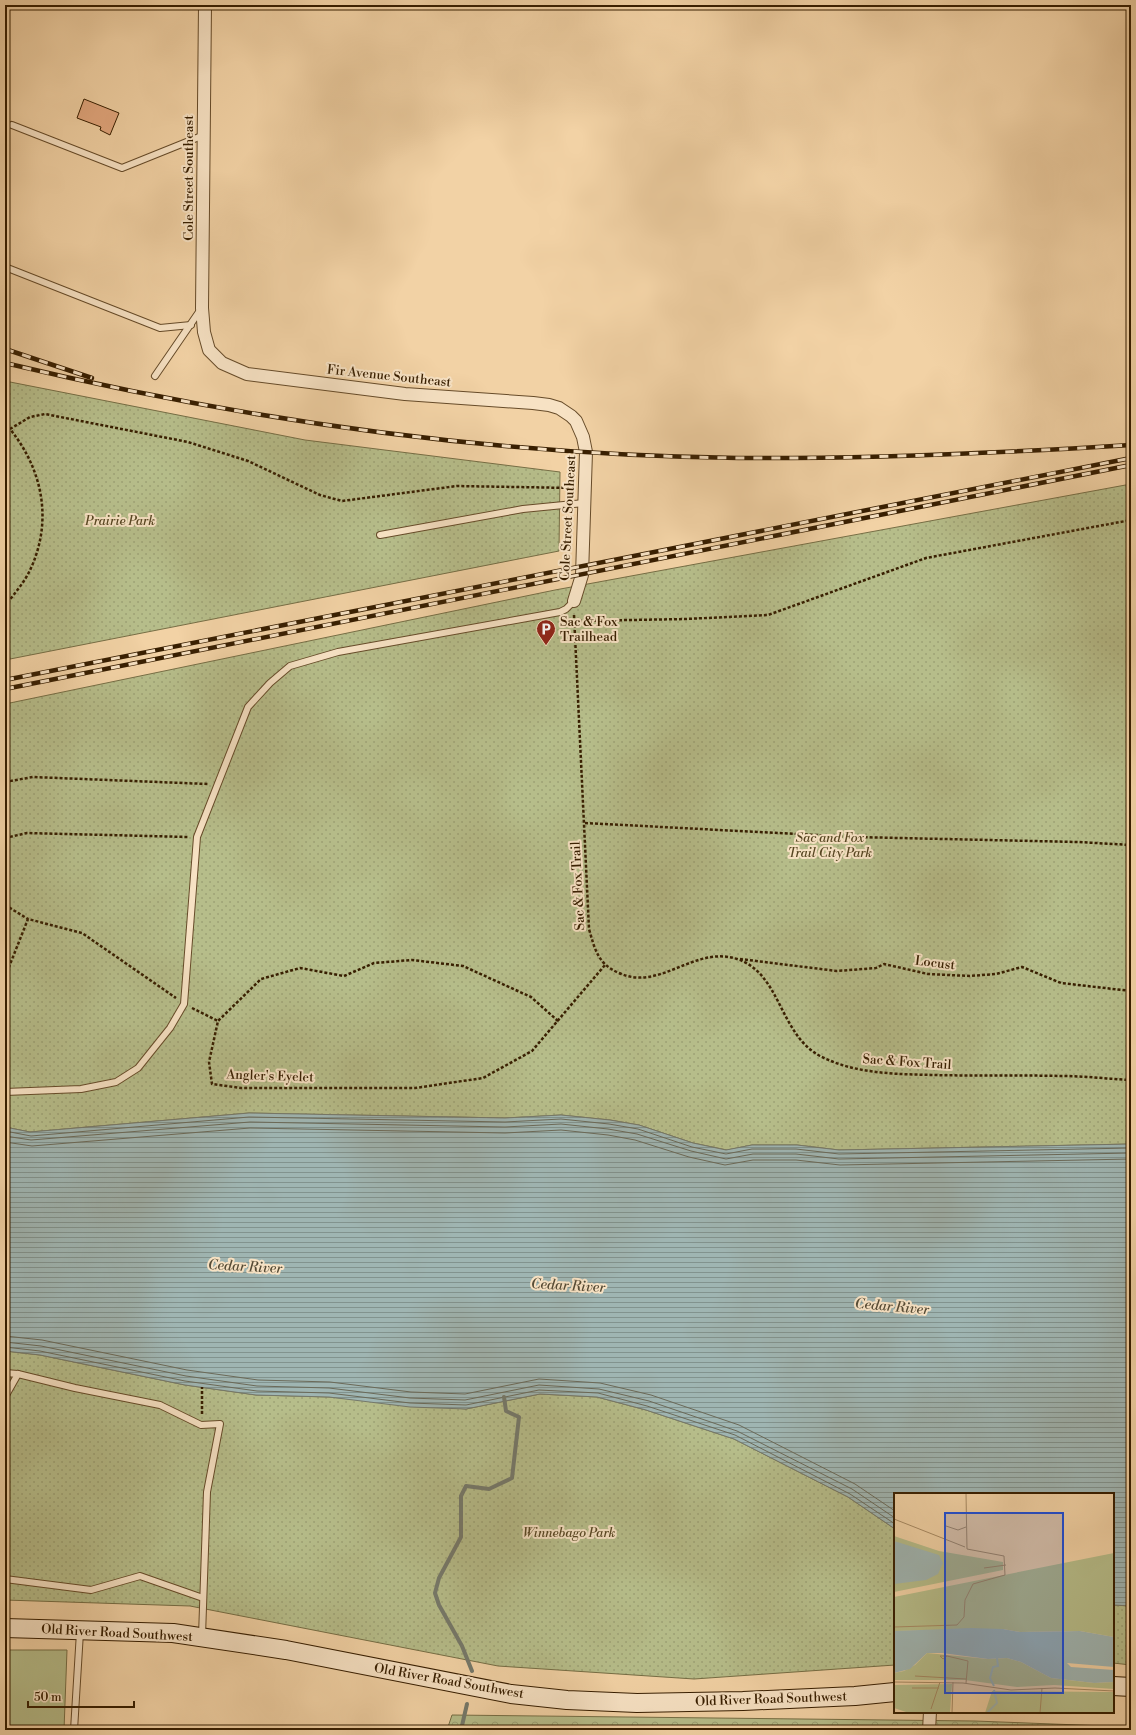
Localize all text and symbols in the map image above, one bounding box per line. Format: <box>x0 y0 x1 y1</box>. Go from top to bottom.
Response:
street label: Cole Street Southeast <box>181 115 197 241</box>
street label: Fir Avenue Southeast <box>326 362 452 391</box>
street label: Cole Street Southeast <box>557 455 579 581</box>
park label: Prairie Park <box>84 513 155 529</box>
place label: Sac & Fox Trailhead <box>560 614 618 645</box>
parking icon: Sac & Fox Trailhead <box>535 618 557 646</box>
park label: Sac and Fox Trail City Park <box>788 830 872 861</box>
street label: Sac & Fox Trail <box>568 841 588 931</box>
street label: Locust <box>914 953 956 973</box>
street label: Sac & Fox Trail <box>862 1051 952 1073</box>
street label: Angler's Eyelet <box>225 1066 314 1086</box>
water label: Cedar River <box>207 1256 284 1278</box>
water label: Cedar River <box>530 1275 607 1297</box>
water label: Cedar River <box>854 1295 931 1319</box>
inset map <box>894 1493 1114 1713</box>
park label: Winnebago Park <box>523 1525 615 1541</box>
street label: Old River Road Southwest <box>41 1621 194 1645</box>
street label: Old River Road Southwest <box>373 1660 526 1702</box>
scale bar <box>28 1683 134 1709</box>
street label: Old River Road Southwest <box>695 1688 848 1710</box>
text: 50 m <box>34 1690 62 1705</box>

